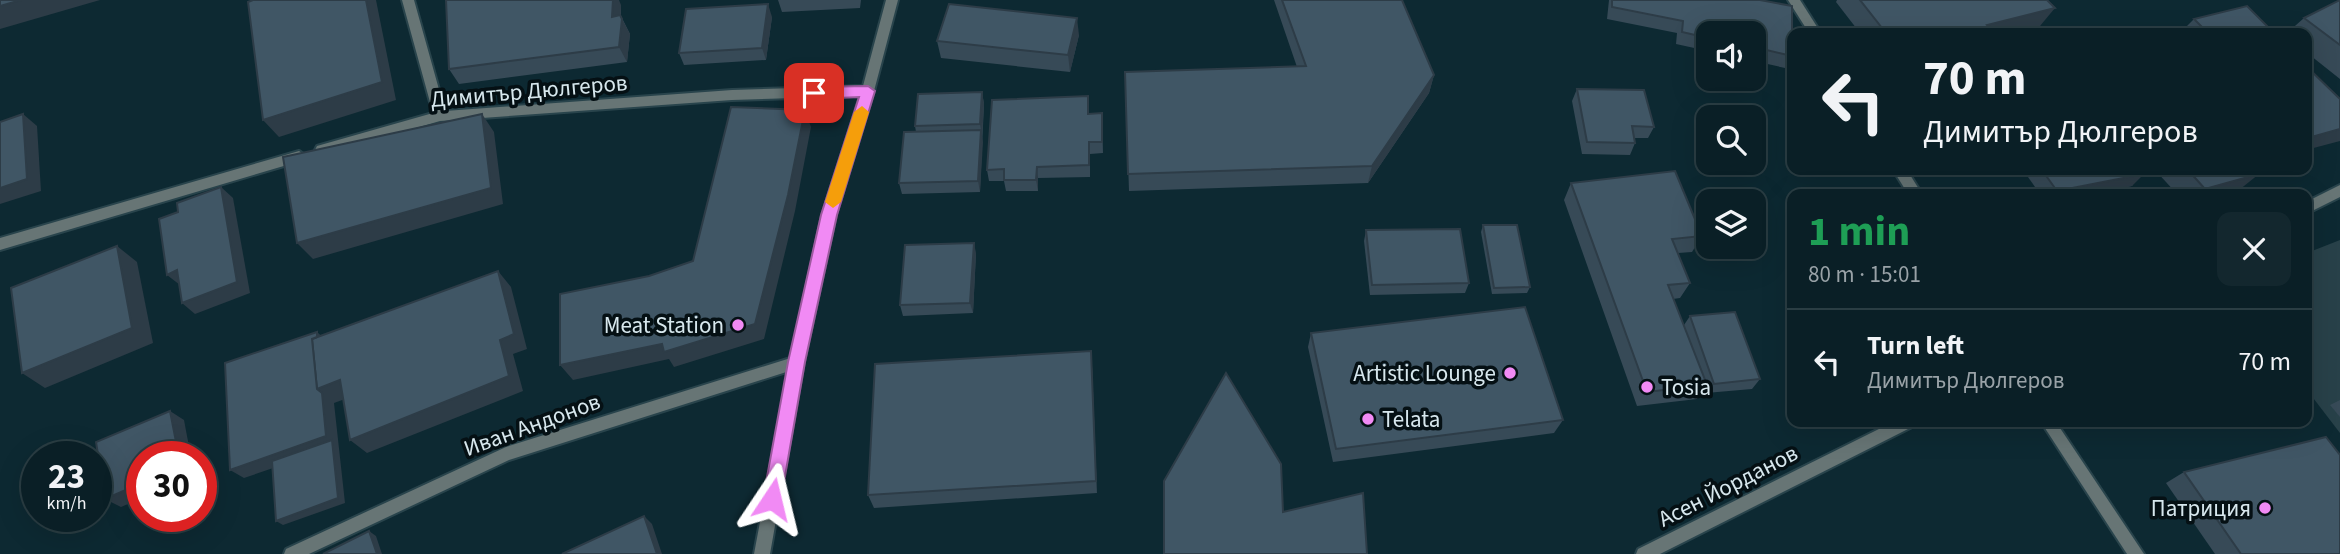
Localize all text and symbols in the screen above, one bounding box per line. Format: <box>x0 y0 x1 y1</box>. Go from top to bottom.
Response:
map controls <box>1696 21 1766 259</box>
button: sound <box>1696 21 1766 91</box>
text: 70 m <box>1923 44 2027 114</box>
icon: left <box>1808 56 1899 147</box>
pin <box>784 63 844 123</box>
street label: Димитър Дюлгеров <box>429 66 629 116</box>
icon: arrive <box>795 74 833 112</box>
button: search <box>1696 105 1766 175</box>
text: Димитър Дюлгеров <box>1923 109 2198 155</box>
button: layers <box>1696 189 1766 259</box>
text: 1 min <box>1808 202 1910 262</box>
button: close <box>2217 212 2291 286</box>
text: 80 m · 15:01 <box>1808 258 1921 291</box>
place label: Meat Station <box>604 309 724 342</box>
marker: Meat Station <box>730 317 746 333</box>
text: Turn left <box>1867 327 1964 364</box>
icon: left <box>1808 343 1846 381</box>
text: 70 m <box>2238 343 2291 380</box>
place label: Artistic Lounge <box>1353 357 1496 390</box>
text: Димитър Дюлгеров <box>1867 364 2064 397</box>
marker: Artistic Lounge <box>1502 365 1518 381</box>
place label: Tosia <box>1661 371 1711 404</box>
marker: Tosia <box>1639 379 1655 395</box>
street label: Иван Андонов <box>459 385 605 465</box>
place label: Telata <box>1382 403 1440 436</box>
marker: Telata <box>1360 411 1376 427</box>
street label: Асен Йорданов <box>1652 437 1804 535</box>
speed limit sign: 30 <box>126 441 217 532</box>
text: 23 <box>48 452 85 502</box>
position arrow <box>735 462 809 536</box>
text: km/h <box>47 491 86 516</box>
place label: Патриция <box>2151 492 2251 525</box>
marker: Патриция <box>2257 500 2273 516</box>

